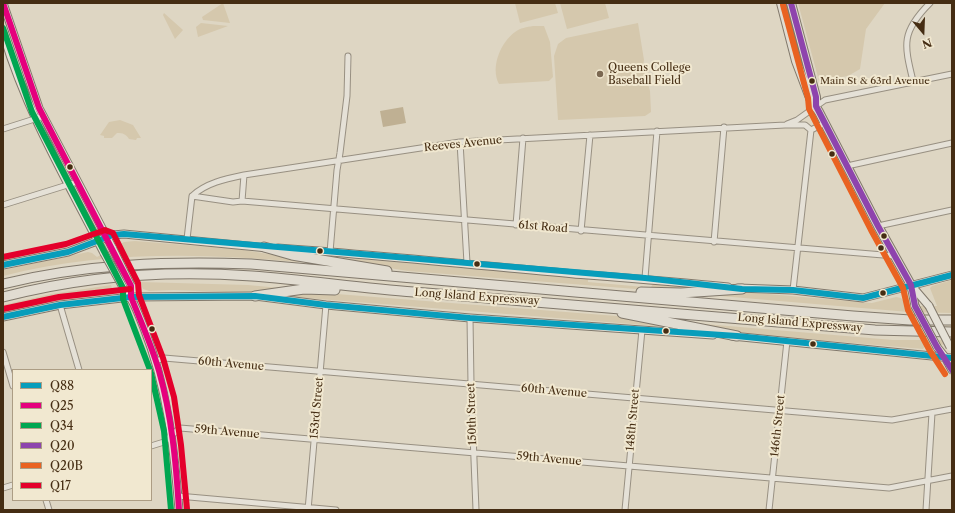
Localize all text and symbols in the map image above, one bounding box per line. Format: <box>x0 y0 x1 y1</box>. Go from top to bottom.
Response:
north arrow <box>903 12 943 52</box>
text: N <box>920 35 934 52</box>
place label: Queens College Baseball Field <box>608 61 691 87</box>
marker: Queens College Baseball Field <box>595 69 605 79</box>
place label: Main St & 63rd Avenue <box>820 75 930 87</box>
marker: Main St & 63rd Avenue <box>807 76 817 86</box>
street label: Reeves Avenue <box>423 133 503 155</box>
unlabelled marker <box>827 149 837 159</box>
unlabelled marker <box>65 162 75 172</box>
street label: 61st Road <box>518 218 568 236</box>
unlabelled marker <box>879 231 889 241</box>
unlabelled marker <box>876 243 886 253</box>
unlabelled marker <box>315 246 325 256</box>
unlabelled marker <box>472 259 482 269</box>
street label: Long Island Expressway <box>414 286 540 308</box>
unlabelled marker <box>878 288 888 298</box>
street label: Long Island Expressway <box>737 311 863 335</box>
unlabelled marker <box>147 324 157 334</box>
unlabelled marker <box>661 326 671 336</box>
unlabelled marker <box>808 339 818 349</box>
street label: 60th Avenue <box>197 355 265 373</box>
legend <box>12 369 152 501</box>
street label: 153rd Street <box>308 377 326 439</box>
text: Q88 <box>50 378 74 393</box>
street label: 60th Avenue <box>520 382 588 400</box>
street label: 150th Street <box>464 383 480 445</box>
street label: 148th Street <box>624 388 642 452</box>
street label: 146th Street <box>768 394 788 458</box>
text: Q25 <box>50 398 73 413</box>
text: Q34 <box>50 418 74 433</box>
street label: 59th Avenue <box>194 423 260 441</box>
text: Q20 <box>50 438 75 453</box>
street label: 59th Avenue <box>516 450 582 468</box>
text: Q20B <box>50 458 83 473</box>
text: Q17 <box>50 478 71 493</box>

